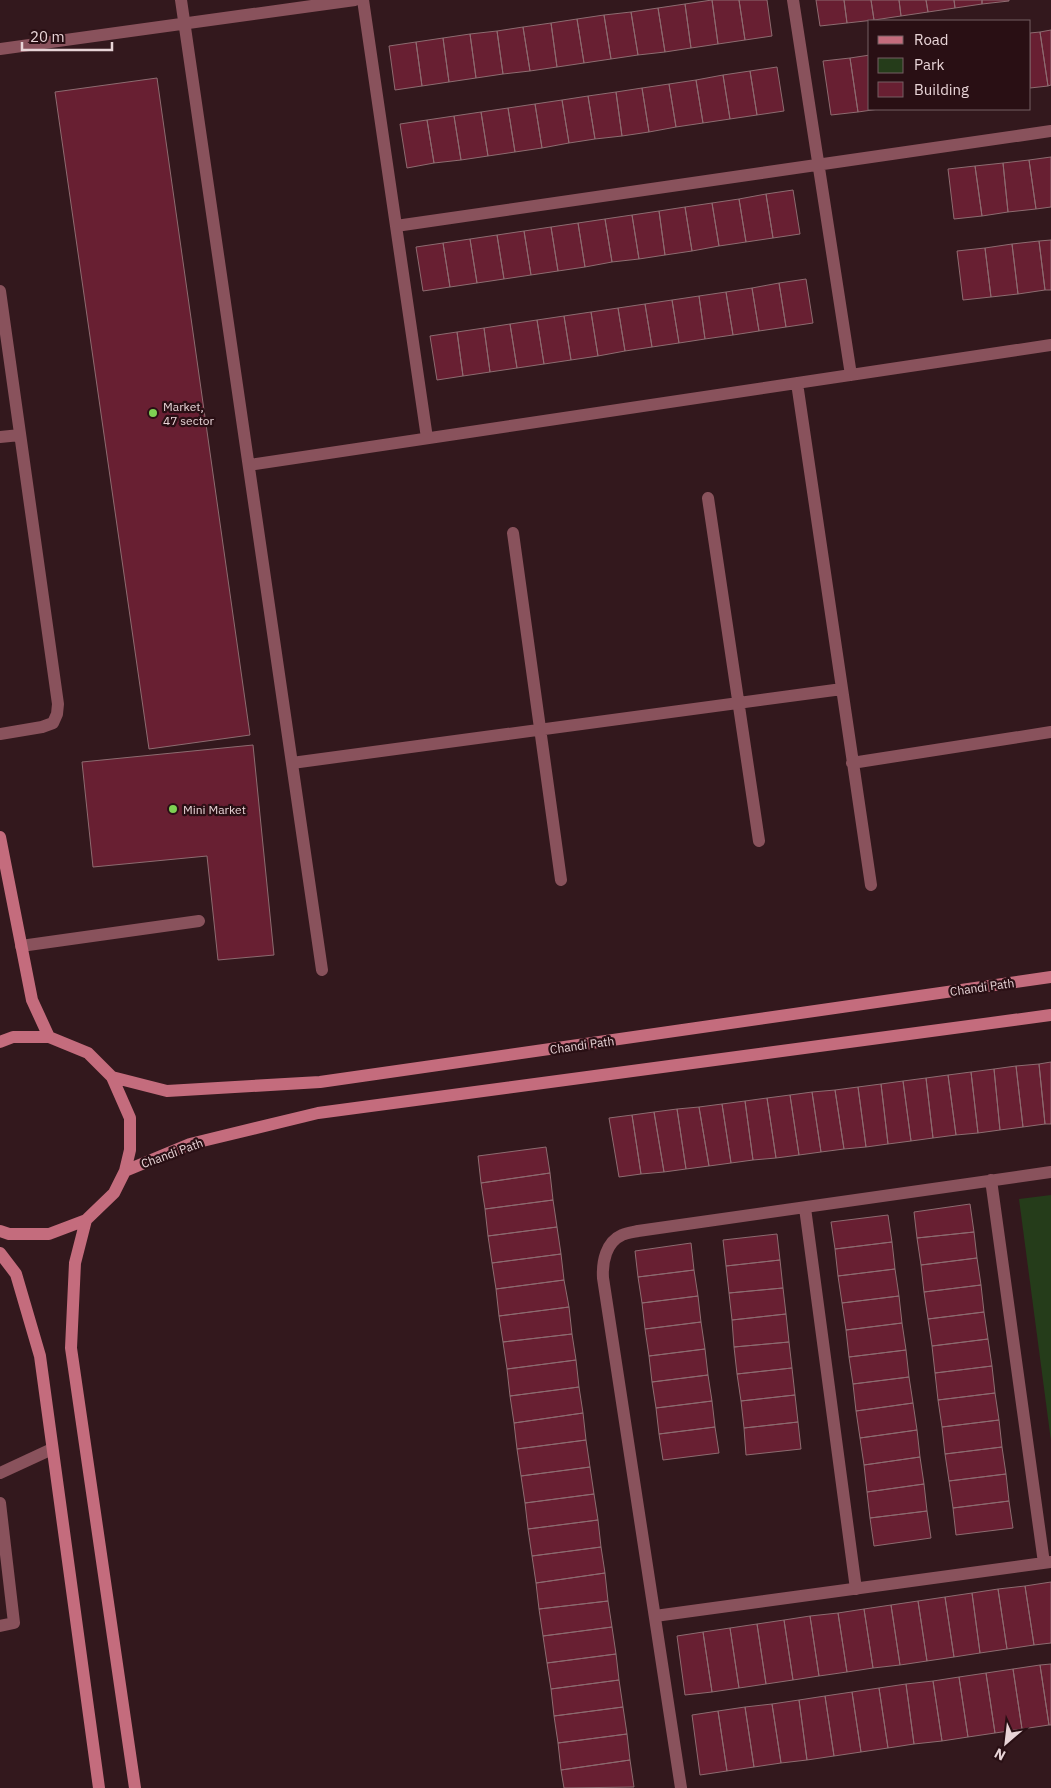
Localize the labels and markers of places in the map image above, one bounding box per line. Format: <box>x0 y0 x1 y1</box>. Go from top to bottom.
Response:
place label: Market, 47 sector <box>163 399 215 428</box>
marker: Market, 47 sector <box>147 407 159 419</box>
place label: Mini Market <box>183 802 246 817</box>
marker: Mini Market <box>167 803 179 815</box>

